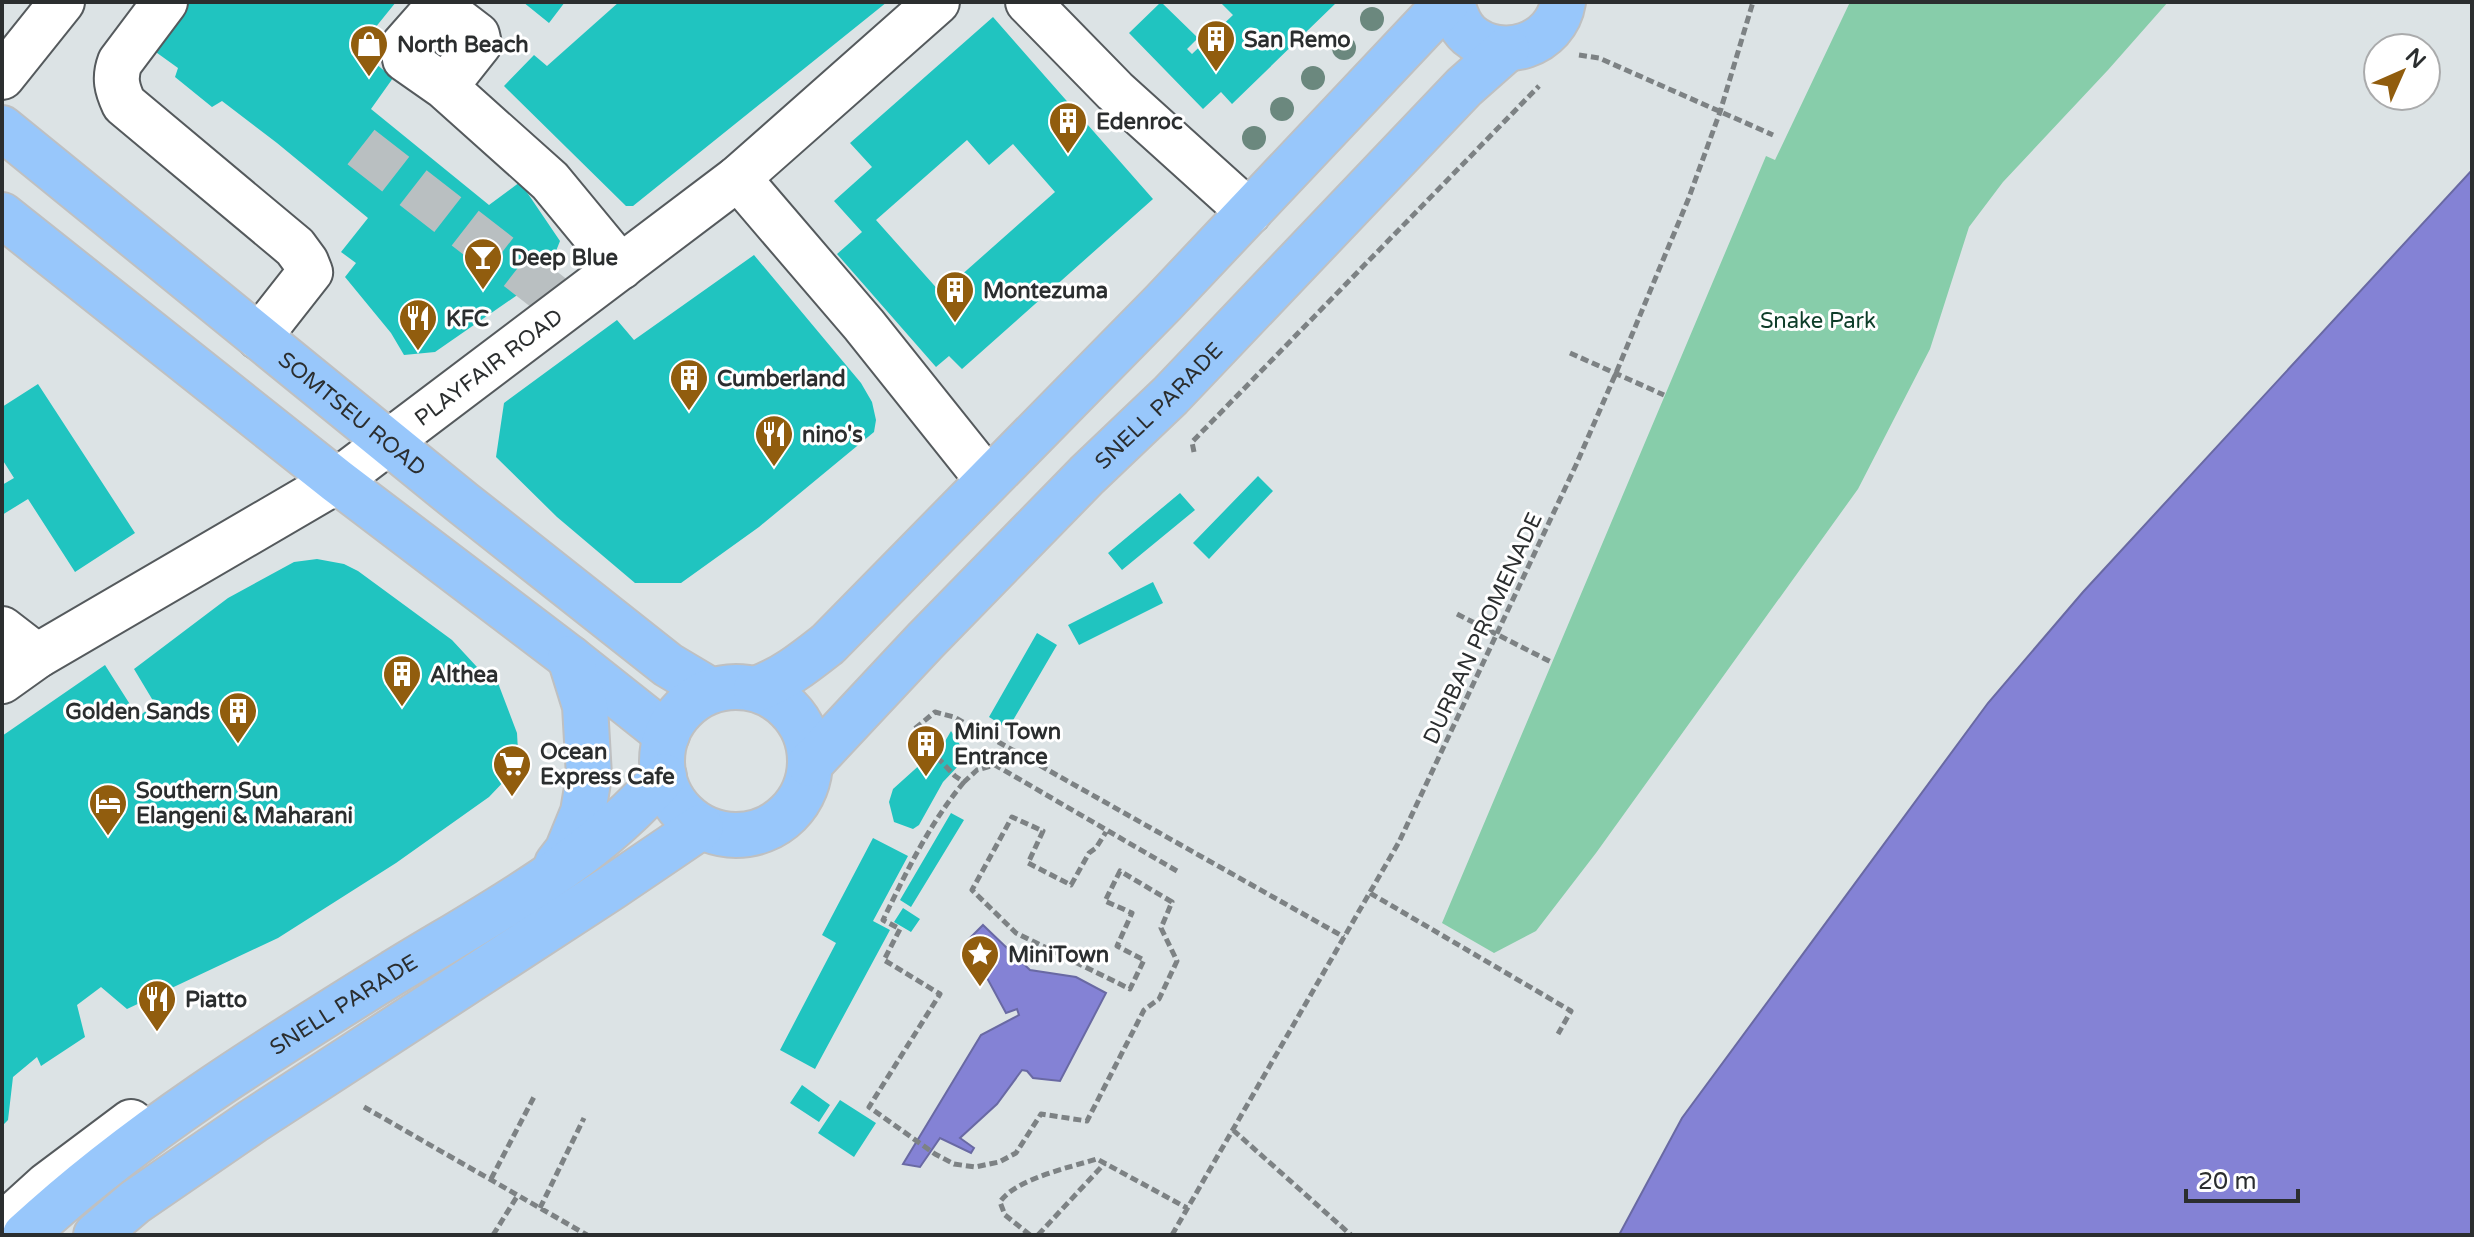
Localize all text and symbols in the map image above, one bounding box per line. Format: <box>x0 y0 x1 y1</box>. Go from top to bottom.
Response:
building icon: San Remo <box>1195 18 1237 73</box>
shop icon: North Beach <box>348 23 390 78</box>
place label: San Remo <box>1244 27 1351 53</box>
place label: North Beach <box>397 32 529 58</box>
north arrow <box>2362 32 2442 112</box>
text: N <box>2400 43 2431 74</box>
building icon: Edenroc <box>1047 100 1089 155</box>
place label: Edenroc <box>1096 109 1183 135</box>
bar icon: Deep Blue <box>462 236 504 291</box>
place label: Deep Blue <box>511 245 618 271</box>
building icon: Montezuma <box>934 269 976 324</box>
place label: Montezuma <box>983 278 1108 304</box>
restaurant icon: KFC <box>397 297 439 352</box>
street label: PLAYFAIR ROAD <box>410 303 568 432</box>
place label: KFC <box>446 306 489 332</box>
park label: Snake Park <box>1760 308 1876 334</box>
street label: SNELL PARADE <box>1090 337 1228 475</box>
street label: SOMTSEU ROAD <box>273 346 431 482</box>
building icon: Cumberland <box>668 357 710 412</box>
place label: Cumberland <box>717 366 846 392</box>
restaurant icon: nino's <box>753 413 795 468</box>
place label: nino's <box>802 422 863 448</box>
street label: DURBAN PROMENADE <box>1418 509 1548 748</box>
building icon: Althea <box>381 653 423 708</box>
place label: Althea <box>430 662 498 688</box>
building icon: Golden Sands <box>217 690 259 745</box>
place label: Golden Sands <box>65 699 210 725</box>
place label: Mini Town Entrance <box>954 719 1061 770</box>
building icon: Mini Town Entrance <box>905 723 947 778</box>
place label: Ocean Express Cafe <box>540 739 675 790</box>
supermarket icon: Ocean Express Cafe <box>491 743 533 798</box>
place label: Southern Sun Elangeni & Maharani <box>136 778 353 829</box>
hotel icon: Southern Sun Elangeni & Maharani <box>87 782 129 837</box>
place icon: MiniTown <box>959 933 1001 988</box>
place label: MiniTown <box>1008 942 1109 968</box>
street label: SNELL PARADE <box>265 949 422 1061</box>
restaurant icon: Piatto <box>136 978 178 1033</box>
place label: Piatto <box>185 987 247 1013</box>
scale bar <box>2186 1153 2298 1203</box>
text: 20 m <box>2198 1167 2256 1196</box>

